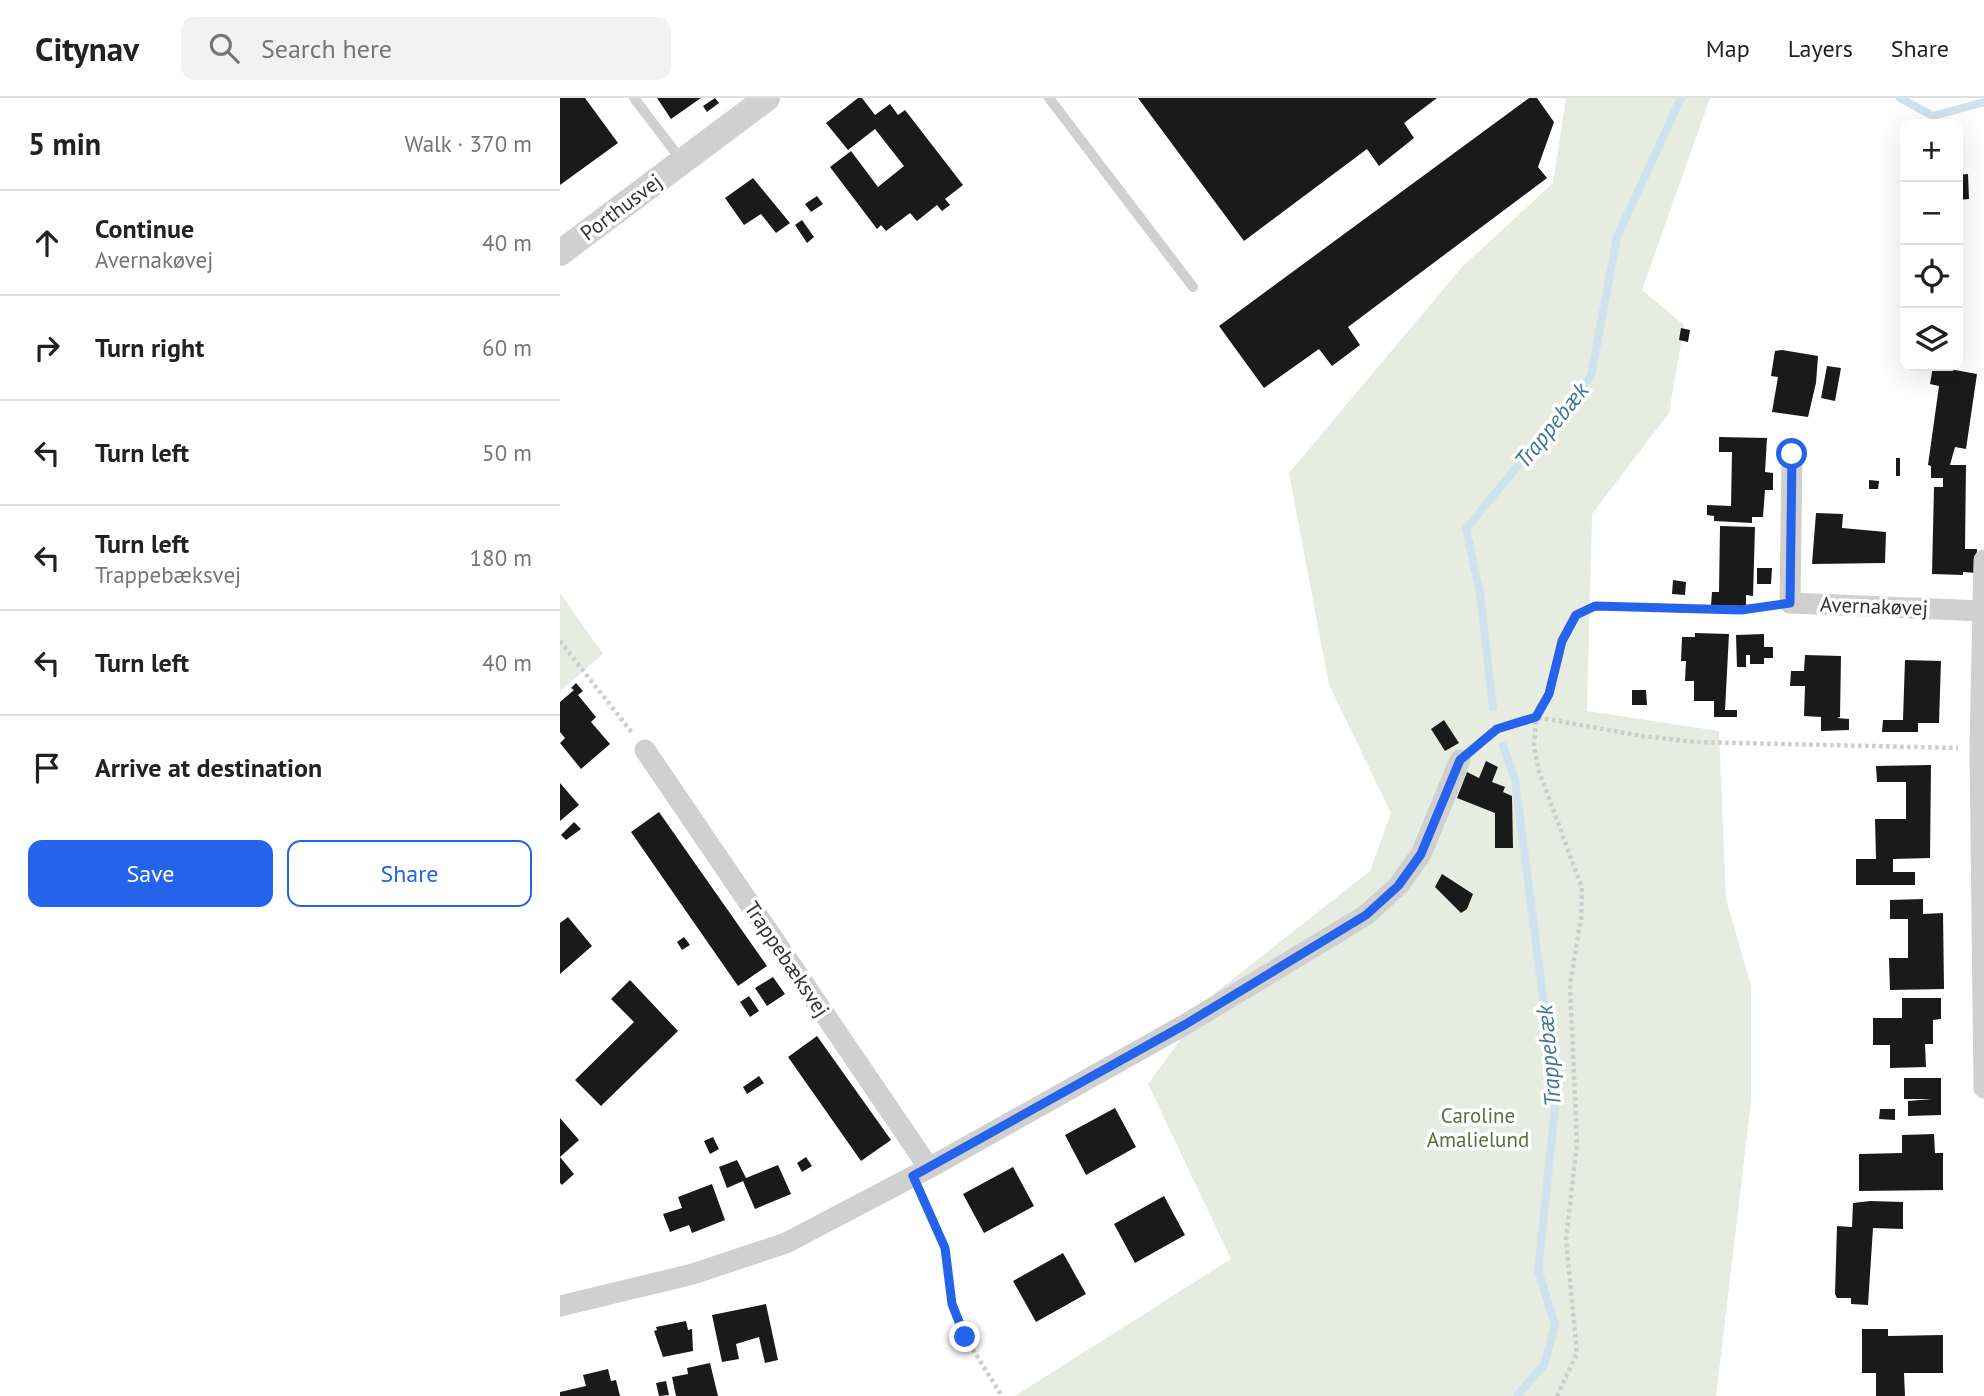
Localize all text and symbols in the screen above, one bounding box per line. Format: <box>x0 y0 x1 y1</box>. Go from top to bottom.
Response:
search box <box>181 17 671 80</box>
text: Citynav <box>35 27 139 70</box>
icon: search <box>205 29 243 67</box>
text: Search here <box>261 32 392 65</box>
text: Map <box>1706 33 1750 64</box>
text: Layers <box>1788 33 1853 64</box>
text: Share <box>1891 33 1949 64</box>
map controls <box>1900 119 1963 371</box>
button: + <box>1900 119 1963 182</box>
text: 5 min <box>28 124 101 163</box>
text: Walk · 370 m <box>405 129 532 158</box>
street label: Porthusvej <box>575 168 667 246</box>
button: − <box>1900 182 1963 245</box>
text: Continue <box>95 212 194 245</box>
icon: ahead <box>28 224 66 262</box>
text: 40 m <box>482 228 532 257</box>
text: Avernakøvej <box>95 245 213 274</box>
button: locate <box>1900 245 1963 308</box>
button: layers <box>1900 308 1963 371</box>
icon: right <box>28 329 66 367</box>
text: Turn right <box>95 331 204 364</box>
text: 60 m <box>482 333 532 362</box>
water label: Trappebæk <box>1508 375 1595 474</box>
icon: left <box>28 434 66 472</box>
text: Turn left <box>95 436 189 469</box>
text: 50 m <box>482 438 532 467</box>
route start <box>1776 438 1807 469</box>
text: Turn left <box>95 527 189 560</box>
icon: left <box>28 539 66 577</box>
text: 180 m <box>470 543 532 572</box>
text: Trappebæksvej <box>95 560 241 589</box>
street label: Avernakøvej <box>1819 591 1929 621</box>
icon: left <box>28 644 66 682</box>
text: Turn left <box>95 646 189 679</box>
text: 40 m <box>482 648 532 677</box>
icon: arrive <box>28 749 66 787</box>
text: Arrive at destination <box>95 751 322 784</box>
button: Save <box>28 840 273 907</box>
button: Share <box>287 840 532 907</box>
street label: Trappebæksvej <box>738 896 836 1022</box>
water label: Trappebæk <box>1529 1002 1567 1108</box>
park label: Caroline Amalielund <box>1427 1102 1529 1153</box>
route end <box>949 1321 980 1352</box>

